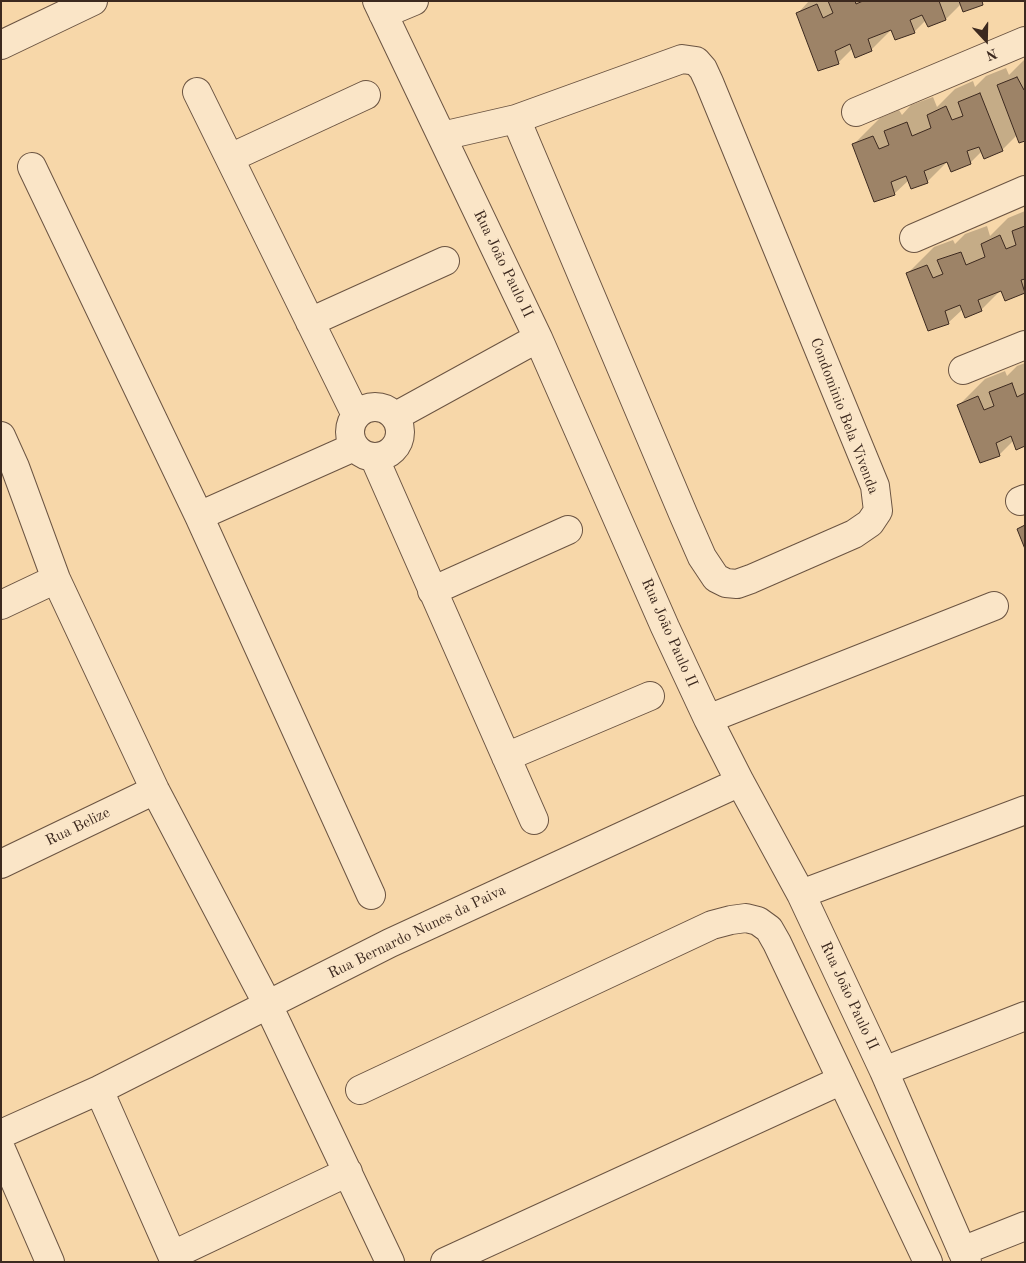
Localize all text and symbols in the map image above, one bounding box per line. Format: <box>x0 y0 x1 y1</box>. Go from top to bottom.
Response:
north arrow <box>961 15 1011 65</box>
text: N <box>984 46 999 62</box>
street label: Rua João Paulo II <box>469 207 537 321</box>
street label: Condominio Bela Vivenda <box>806 335 882 497</box>
street label: Rua João Paulo II <box>637 576 701 690</box>
street label: Rua Belize <box>43 804 113 850</box>
street label: Rua Bernardo Nunes da Paiva <box>325 881 509 983</box>
street label: Rua João Paulo II <box>816 939 882 1053</box>

